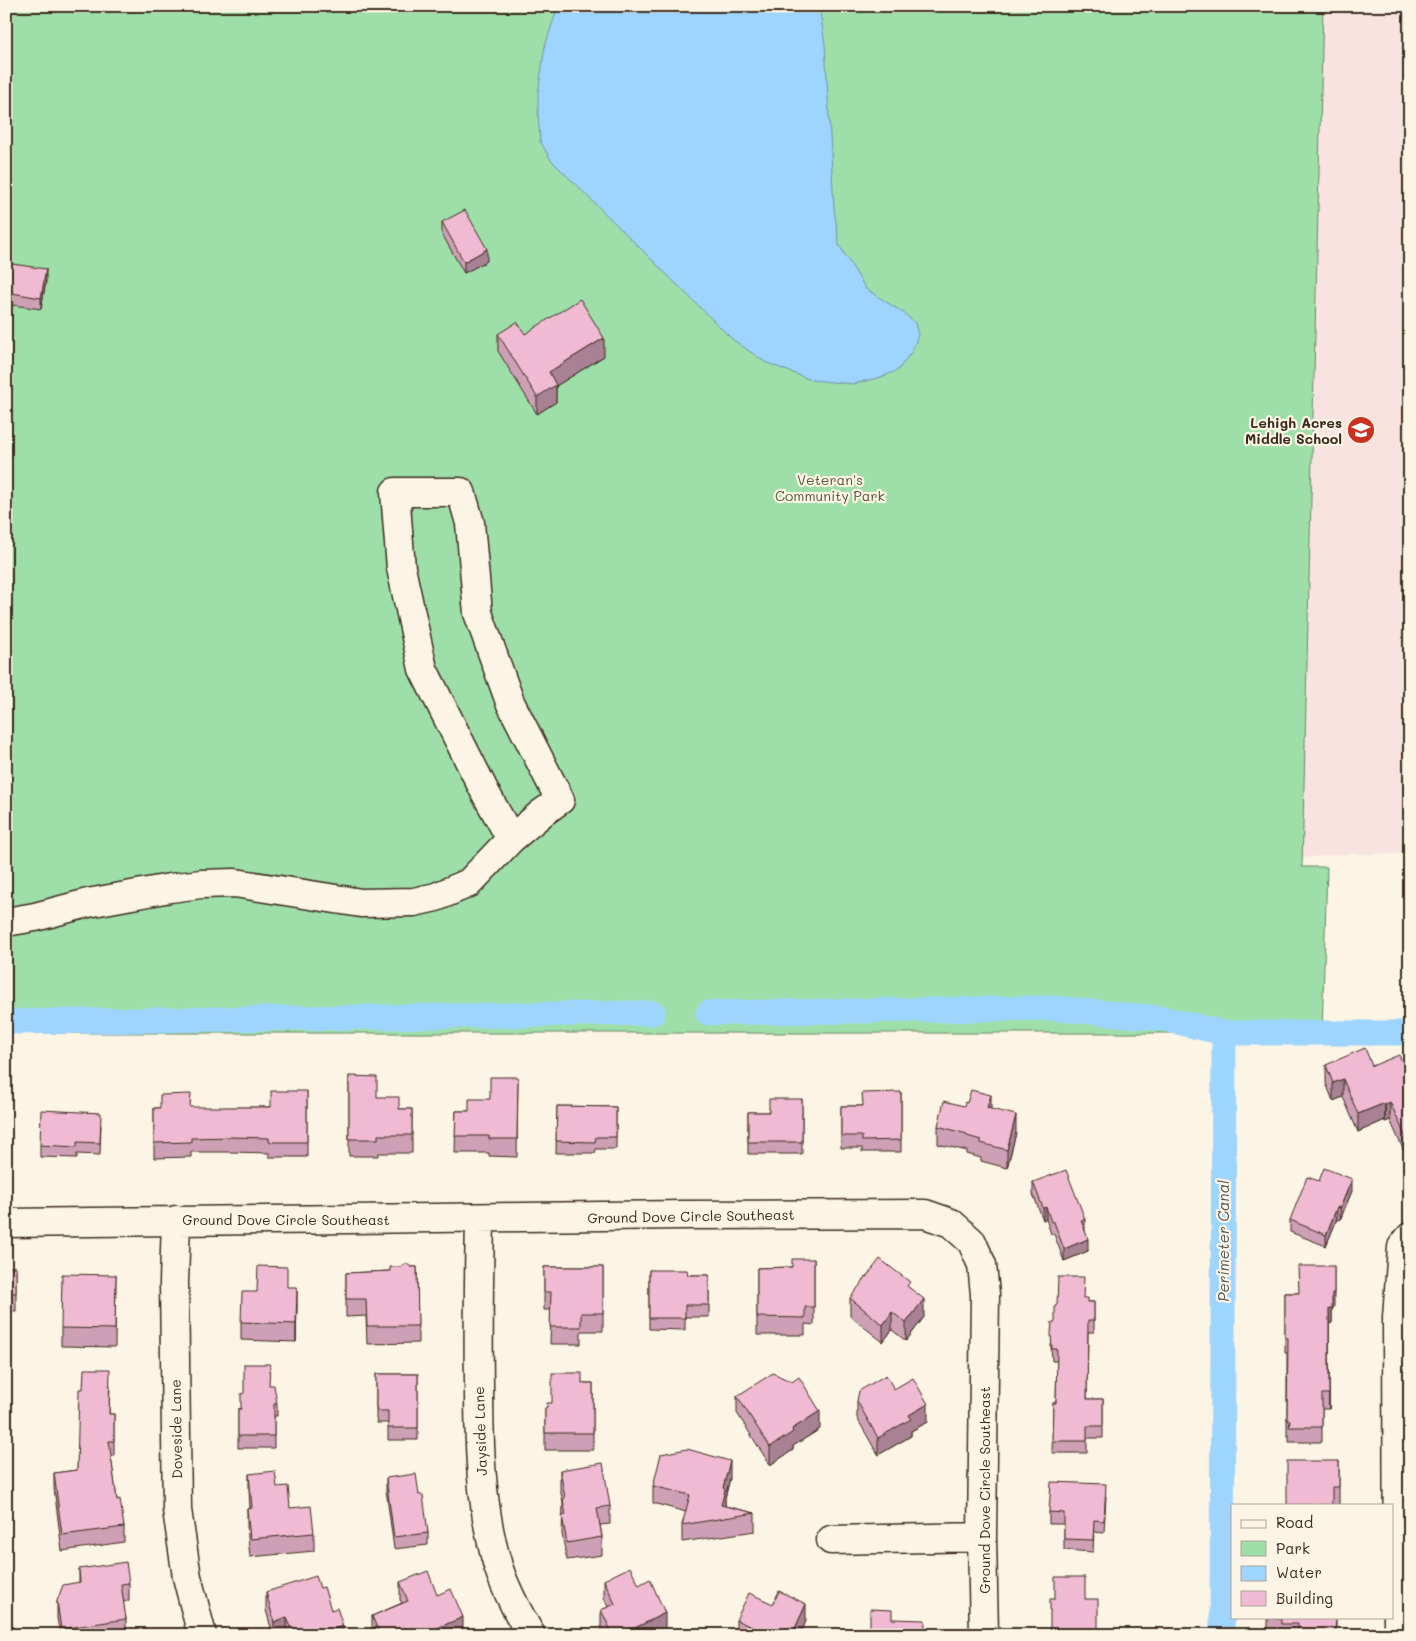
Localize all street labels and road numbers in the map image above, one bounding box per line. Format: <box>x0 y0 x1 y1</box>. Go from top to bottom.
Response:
street label: Ground Dove Circle Southeast <box>587 1205 795 1227</box>
street label: Ground Dove Circle Southeast <box>182 1210 390 1229</box>
street label: Doveside Lane <box>166 1379 186 1479</box>
street label: Jayside Lane <box>469 1386 491 1476</box>
street label: Ground Dove Circle Southeast <box>975 1386 994 1594</box>

